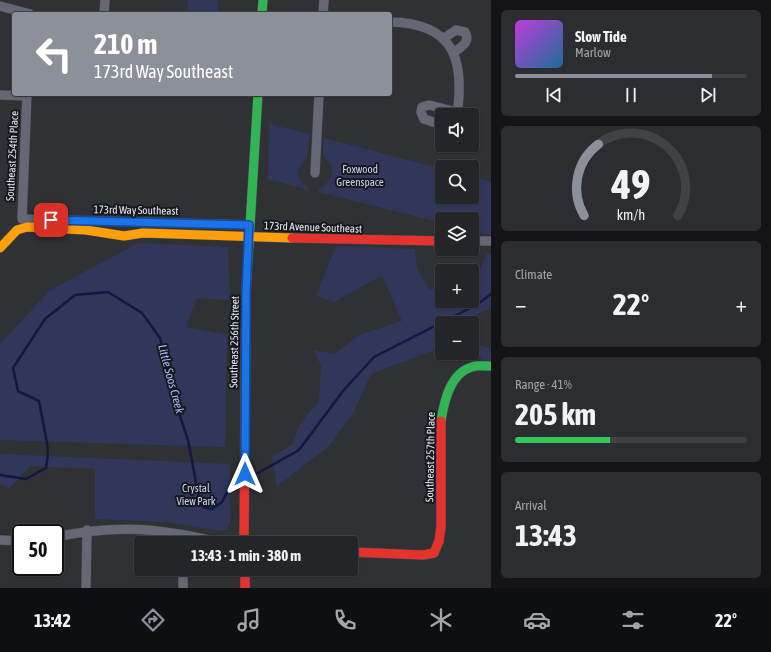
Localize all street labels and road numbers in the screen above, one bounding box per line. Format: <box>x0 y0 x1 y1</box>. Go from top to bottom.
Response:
street label: Southeast 254th Place <box>4 111 20 201</box>
street label: 173rd Way Southeast <box>93 203 179 217</box>
street label: 173rd Avenue Southeast <box>264 219 362 235</box>
street label: Southeast 256th Street <box>227 296 241 388</box>
street label: Southeast 257th Place <box>423 412 437 502</box>

